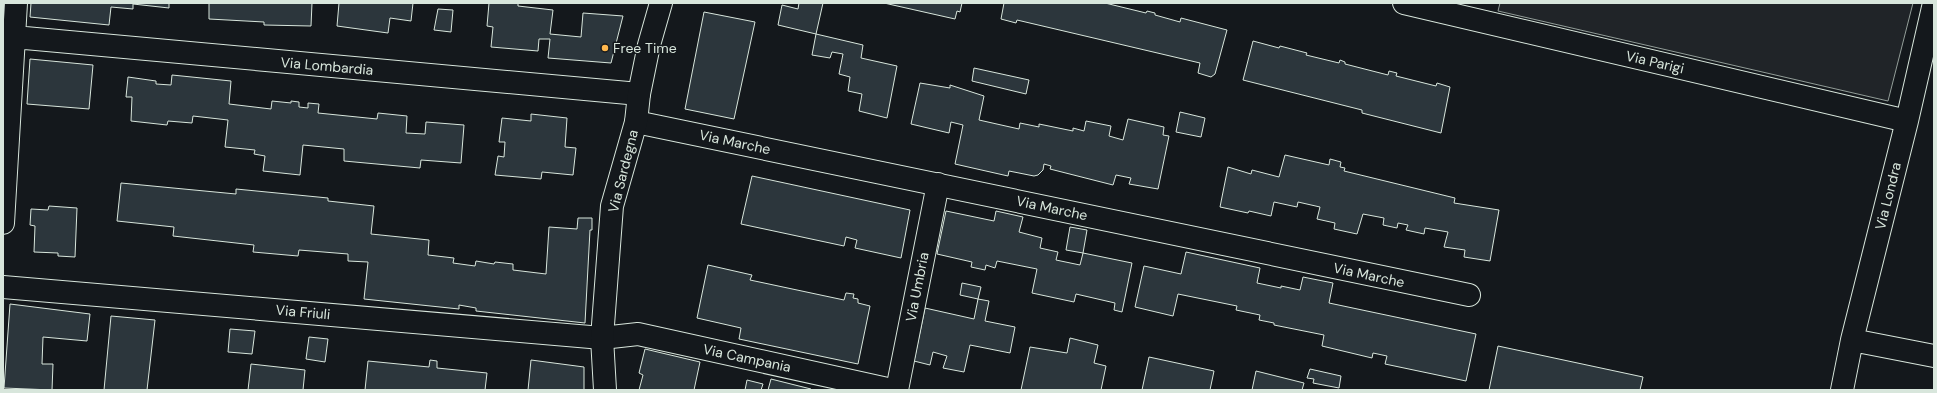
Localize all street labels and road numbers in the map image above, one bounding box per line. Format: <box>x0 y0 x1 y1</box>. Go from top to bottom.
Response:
street label: Via Parigi <box>1624 47 1686 77</box>
street label: Via Lombardia <box>280 53 374 79</box>
street label: Via Marche <box>698 126 772 158</box>
street label: Via Sardegna <box>604 128 642 214</box>
street label: Via Londra <box>1871 160 1905 232</box>
street label: Via Marche <box>1015 192 1089 224</box>
street label: Via Umbria <box>901 251 933 323</box>
street label: Via Marche <box>1332 259 1406 291</box>
street label: Via Friuli <box>275 301 331 323</box>
street label: Via Campania <box>701 340 793 376</box>

